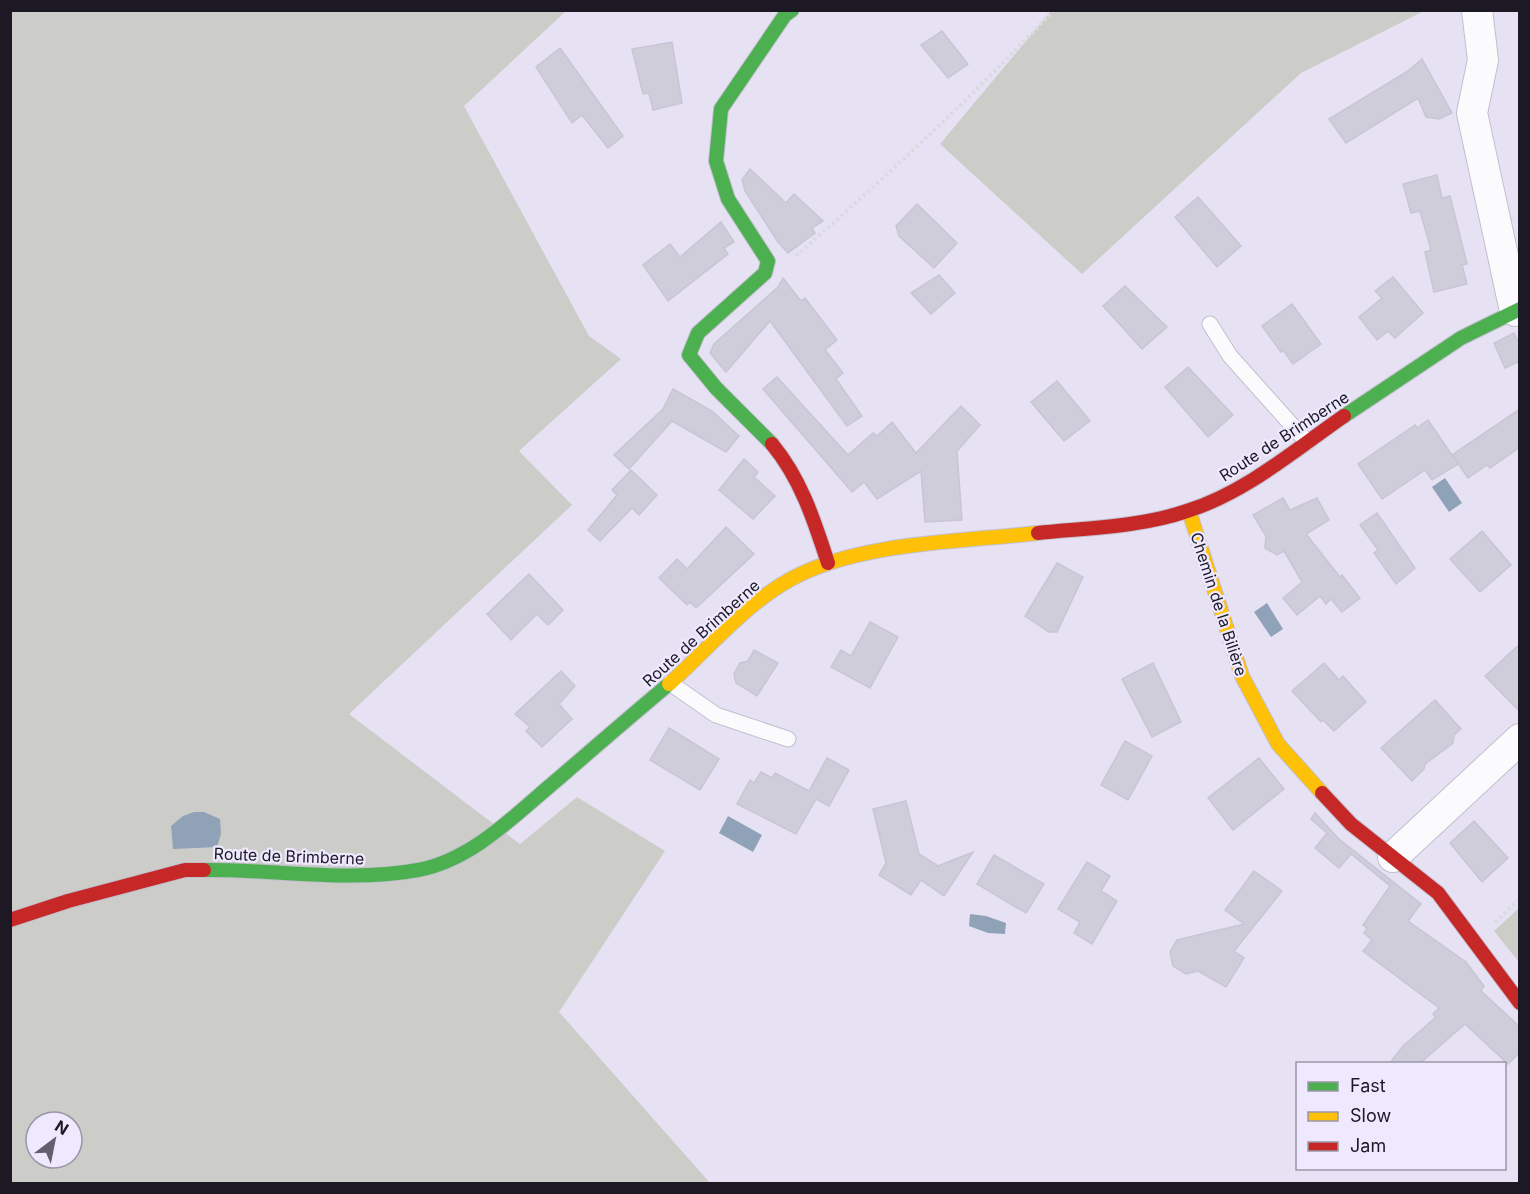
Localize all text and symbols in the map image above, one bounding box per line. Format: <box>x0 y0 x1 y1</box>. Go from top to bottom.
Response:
street label: Route de Brimberne <box>1215 387 1353 485</box>
street label: Chemin de la Bilière <box>1186 530 1252 678</box>
street label: Route de Brimberne <box>638 575 764 691</box>
street label: Route de Brimberne <box>213 843 365 869</box>
legend <box>1296 1062 1506 1170</box>
text: Fast <box>1350 1075 1386 1096</box>
text: Slow <box>1350 1105 1391 1126</box>
north arrow <box>24 1110 84 1170</box>
text: N <box>51 1116 72 1139</box>
text: Jam <box>1350 1135 1386 1156</box>

